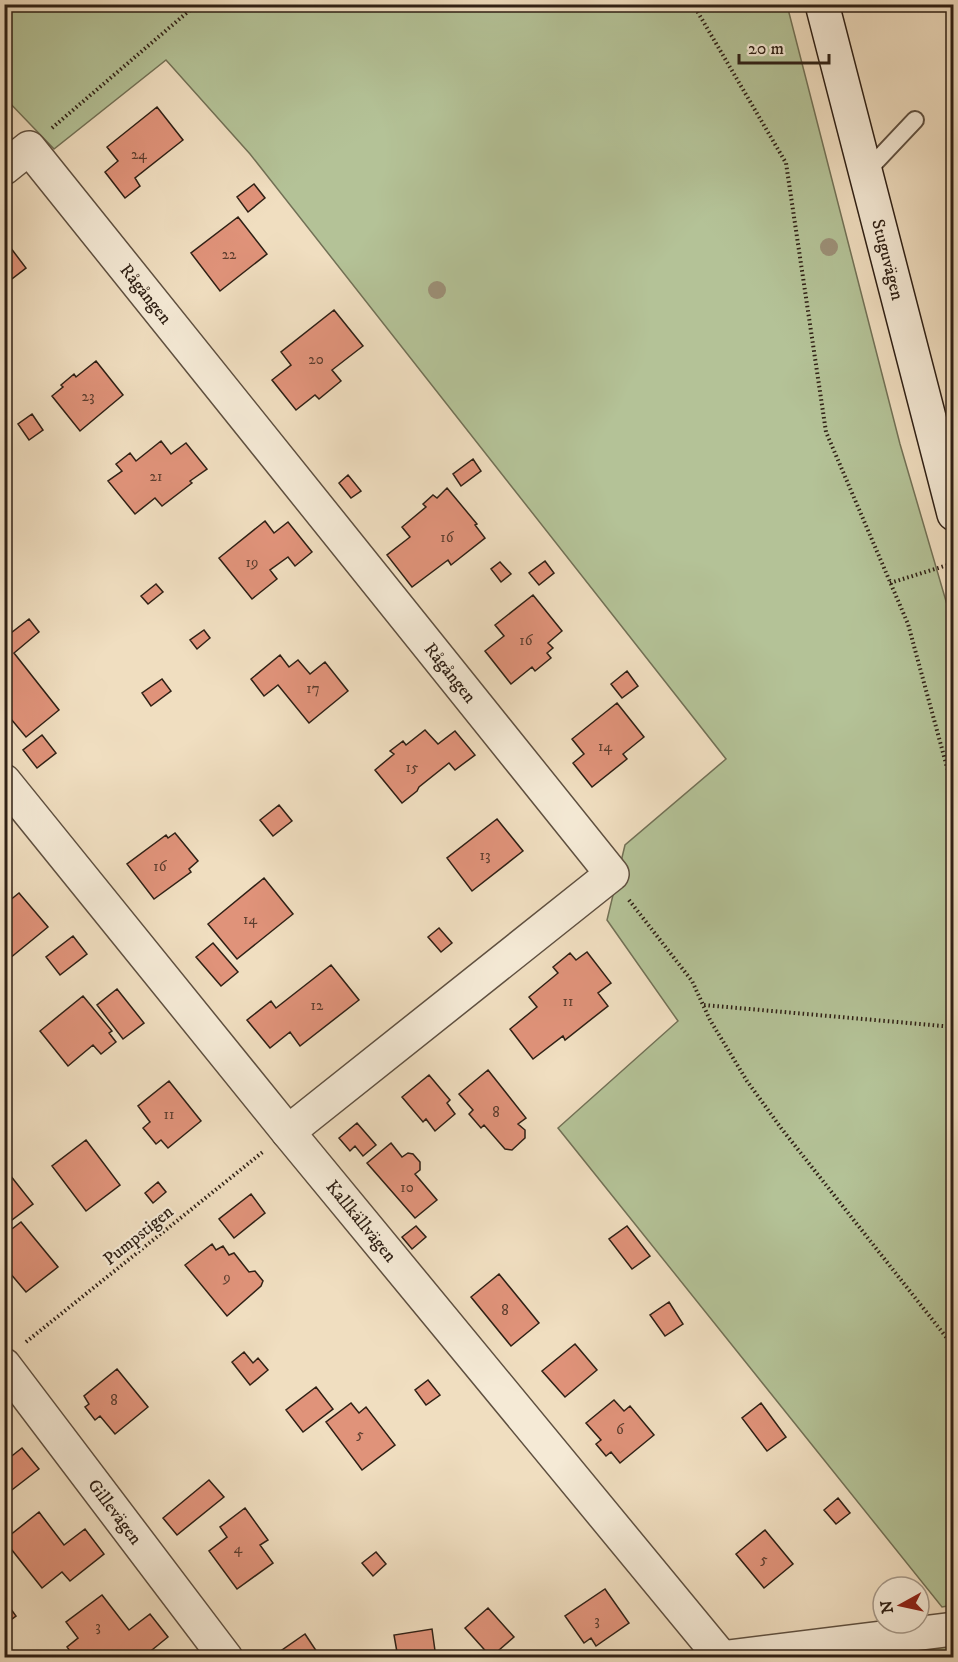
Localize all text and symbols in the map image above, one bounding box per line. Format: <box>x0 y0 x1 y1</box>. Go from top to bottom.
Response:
scale bar <box>739 27 829 65</box>
text: 20 m <box>748 38 784 60</box>
house number: 24 <box>131 145 147 164</box>
street label: Stuguvägen <box>866 217 908 303</box>
house number: 22 <box>222 245 237 264</box>
street label: Rågången <box>114 260 177 329</box>
house number: 20 <box>308 350 324 369</box>
house number: 23 <box>82 387 94 406</box>
house number: 21 <box>150 467 162 486</box>
house number: 16 <box>440 528 455 547</box>
house number: 19 <box>246 553 258 572</box>
house number: 16 <box>519 631 534 650</box>
street label: Rågången <box>419 639 481 708</box>
house number: 17 <box>306 679 320 698</box>
house number: 14 <box>598 737 612 756</box>
house number: 15 <box>406 758 419 777</box>
house number: 13 <box>479 846 491 865</box>
house number: 16 <box>153 857 168 876</box>
house number: 14 <box>243 910 257 929</box>
house number: 11 <box>562 992 574 1011</box>
house number: 12 <box>311 996 324 1015</box>
house number: 8 <box>492 1103 500 1122</box>
house number: 11 <box>163 1105 175 1124</box>
street label: Kallkällvägen <box>321 1176 401 1268</box>
house number: 10 <box>400 1178 414 1197</box>
street label: Pumpstigen <box>99 1201 179 1271</box>
house number: 9 <box>222 1268 231 1287</box>
house number: 8 <box>501 1301 509 1320</box>
house number: 8 <box>110 1391 118 1410</box>
house number: 6 <box>616 1420 625 1439</box>
house number: 5 <box>356 1425 364 1444</box>
street label: Gillevägen <box>82 1475 147 1550</box>
house number: 4 <box>234 1539 243 1558</box>
house number: 5 <box>760 1550 768 1569</box>
north arrow <box>871 1575 931 1635</box>
text: N <box>876 1599 898 1615</box>
house number: 3 <box>594 1611 600 1630</box>
house number: 3 <box>95 1617 101 1636</box>

